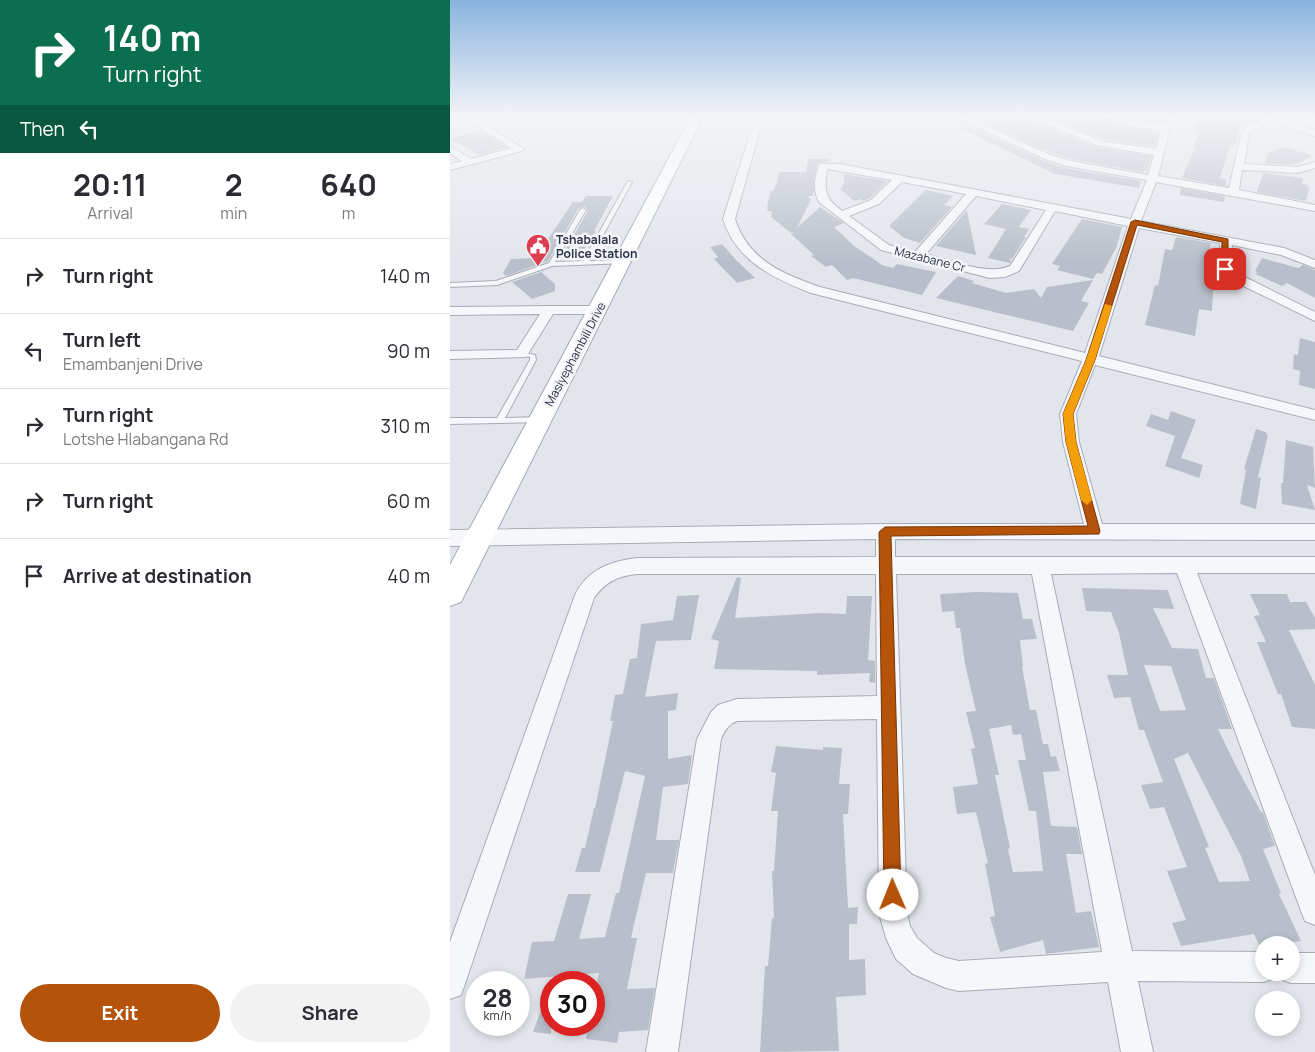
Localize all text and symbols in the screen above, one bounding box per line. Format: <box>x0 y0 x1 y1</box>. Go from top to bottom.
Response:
text: 140 m <box>103 14 201 62</box>
icon: right <box>20 20 85 85</box>
text: Turn right <box>103 59 201 89</box>
icon: left <box>75 115 103 143</box>
text: Then <box>20 116 65 142</box>
text: 20:11 <box>73 164 147 205</box>
text: 2 <box>225 164 243 205</box>
text: 640 <box>320 164 377 205</box>
text: Arrival <box>87 202 133 224</box>
text: min <box>220 202 247 224</box>
text: m <box>342 202 355 224</box>
place label: Tshabalala Police Station <box>556 231 638 262</box>
public building icon: Tshabalala Police Station <box>525 233 551 267</box>
street label: Mazabane Cr <box>893 242 968 276</box>
pin <box>1204 248 1246 290</box>
icon: arrive <box>1211 255 1239 283</box>
icon: right <box>20 262 48 290</box>
text: Turn right <box>63 263 153 289</box>
text: 140 m <box>380 263 430 289</box>
street label: Masiyephambili Drive <box>540 299 610 409</box>
text: Turn left <box>63 327 141 353</box>
icon: left <box>20 337 48 365</box>
text: 90 m <box>387 338 430 364</box>
text: Emambanjeni Drive <box>63 353 203 375</box>
text: Turn right <box>63 402 153 428</box>
icon: right <box>20 412 48 440</box>
text: 310 m <box>381 413 430 439</box>
text: Lotshe Hlabangana Rd <box>63 428 228 450</box>
icon: right <box>20 487 48 515</box>
text: Turn right <box>63 488 153 514</box>
text: 60 m <box>387 488 430 514</box>
icon: arrive <box>20 562 48 590</box>
text: Arrive at destination <box>63 563 252 589</box>
text: 40 m <box>387 563 430 589</box>
position arrow <box>866 868 918 920</box>
map controls <box>1255 936 1300 1036</box>
button: + <box>1255 936 1300 981</box>
speed limit sign: 30 <box>540 971 605 1036</box>
text: 28 <box>482 980 513 1015</box>
button: Exit <box>20 984 220 1042</box>
button: Share <box>230 984 430 1042</box>
button: − <box>1255 991 1300 1036</box>
text: km/h <box>484 1007 511 1024</box>

